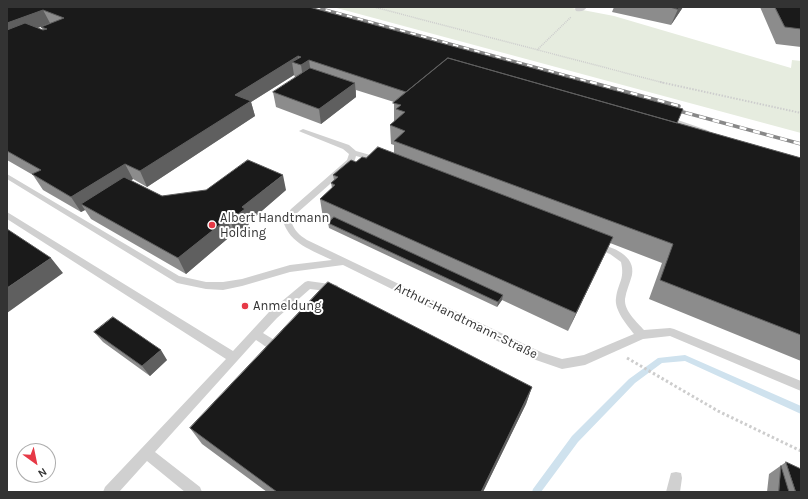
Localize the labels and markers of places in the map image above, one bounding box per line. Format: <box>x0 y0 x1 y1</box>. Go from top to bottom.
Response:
place label: Albert Handtmann Holding <box>220 210 329 241</box>
marker: Albert Handtmann Holding <box>207 220 217 230</box>
place label: Anmeldung <box>253 298 322 314</box>
marker: Anmeldung <box>240 301 250 311</box>

